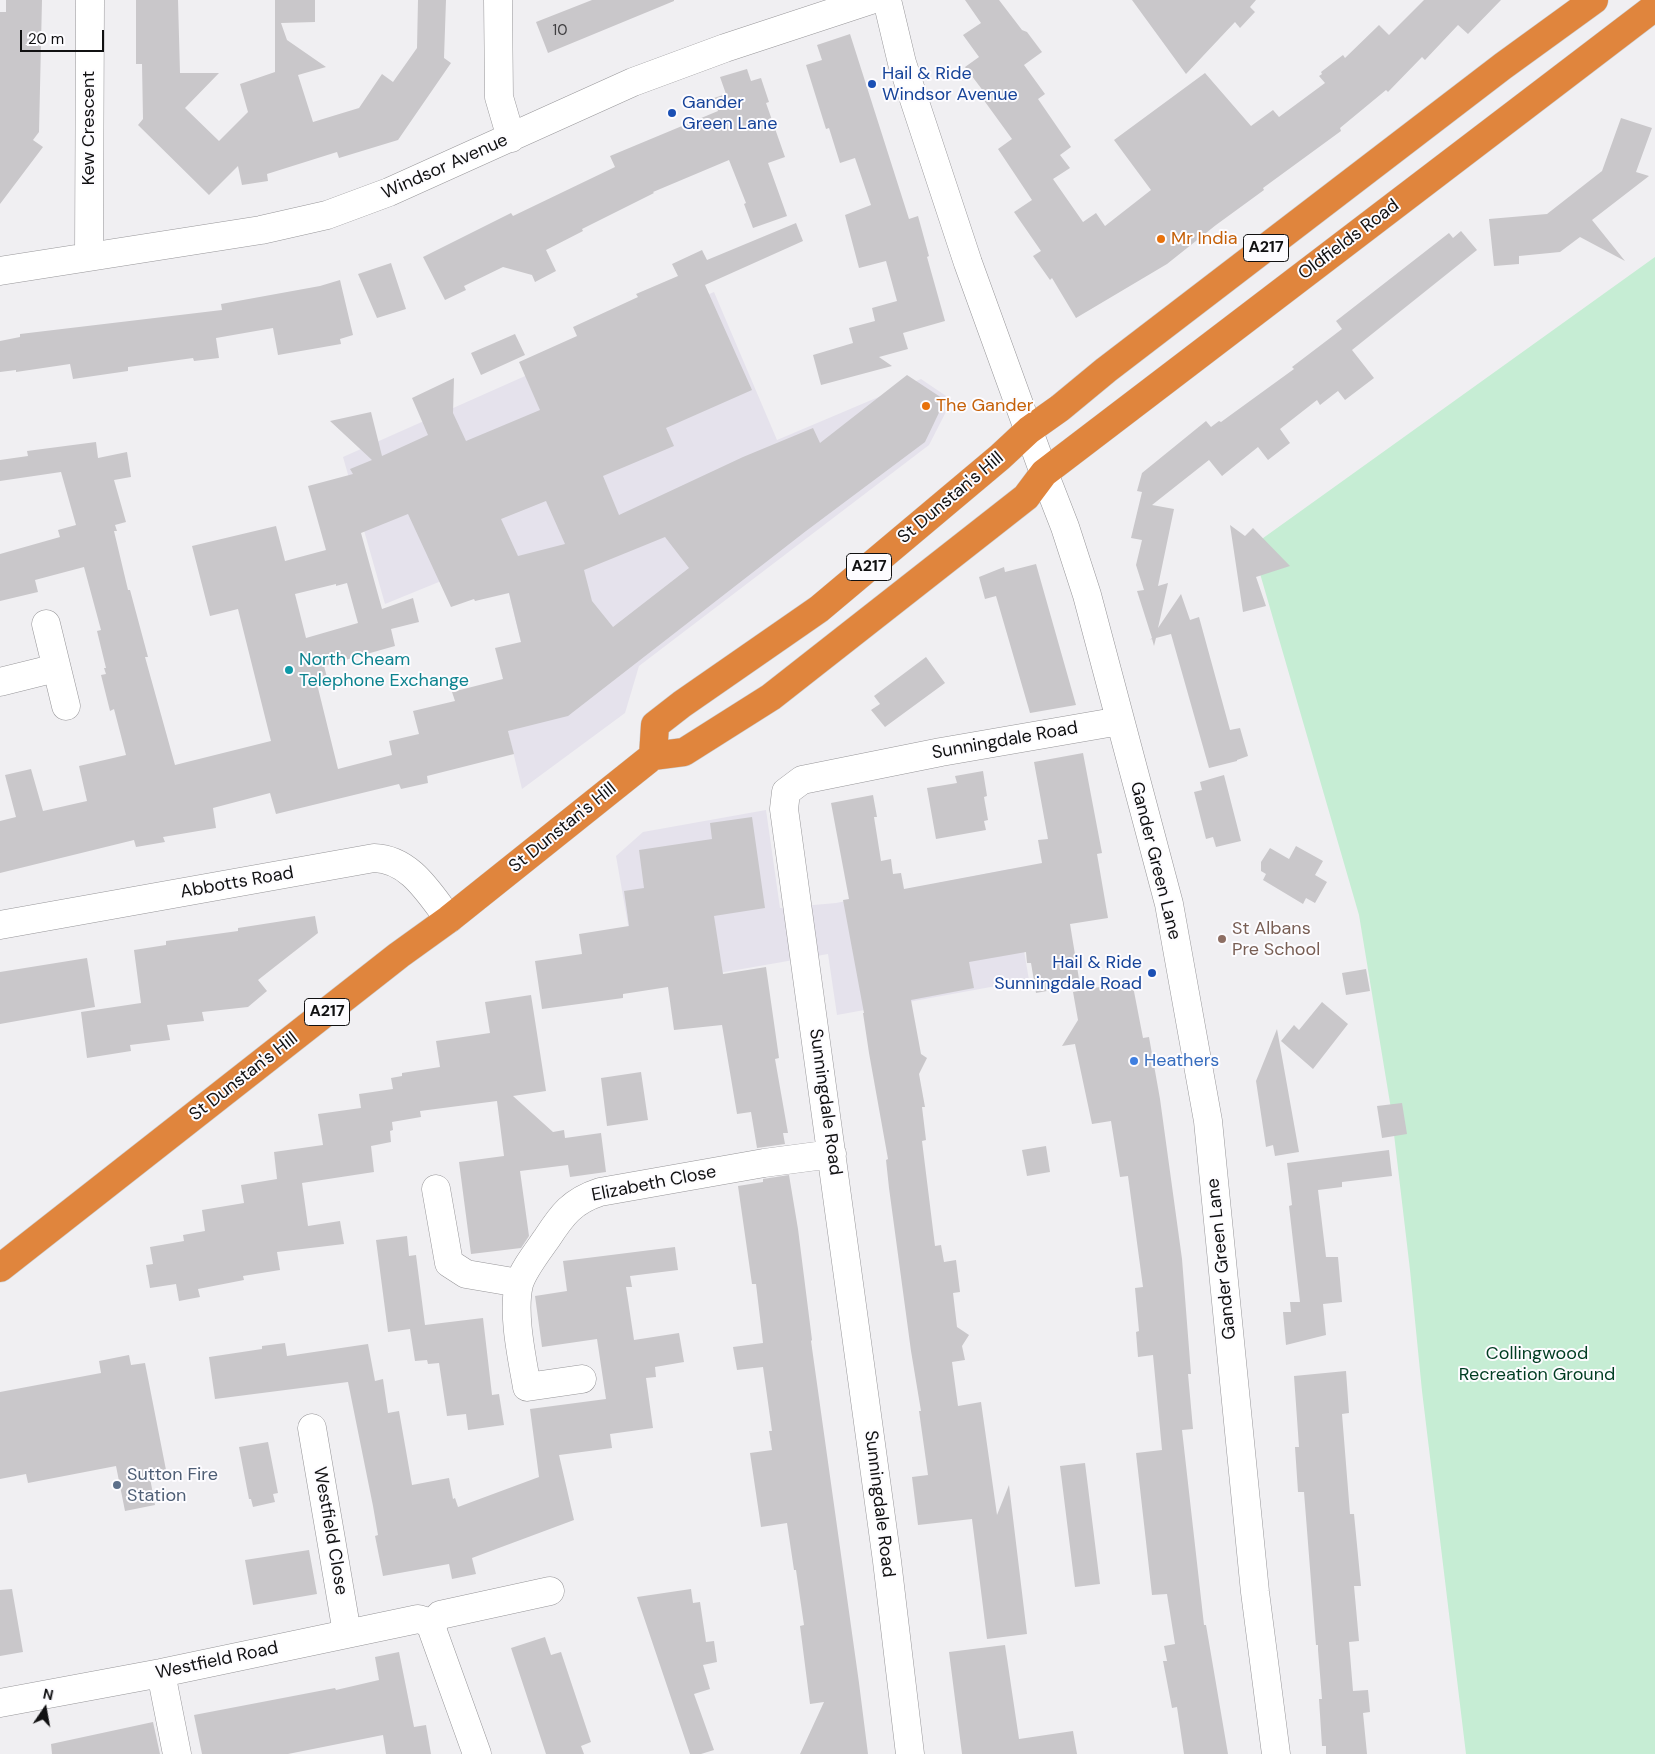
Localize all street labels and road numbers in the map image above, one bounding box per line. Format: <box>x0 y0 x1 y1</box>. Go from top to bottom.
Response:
street label: Kew Crescent <box>78 71 100 185</box>
street label: Windsor Avenue <box>379 130 511 204</box>
street label: Oldfields Road <box>1294 195 1404 285</box>
road number: A217 <box>1244 234 1288 262</box>
street label: St Dunstan's Hill <box>894 447 1008 549</box>
road number: A217 <box>846 554 892 580</box>
street label: Sunningdale Road <box>930 718 1080 764</box>
street label: St Dunstan's Hill <box>505 778 621 878</box>
street label: Gander Green Lane <box>1125 780 1185 942</box>
street label: Abbotts Road <box>179 862 295 904</box>
road number: A217 <box>304 999 350 1026</box>
street label: Sunningdale Road <box>804 1027 846 1177</box>
street label: St Dunstan's Hill <box>186 1028 302 1126</box>
street label: Elizabeth Close <box>590 1161 718 1207</box>
street label: Gander Green Lane <box>1203 1177 1241 1341</box>
street label: Sunningdale Road <box>859 1429 899 1579</box>
street label: Westfield Close <box>308 1465 352 1597</box>
street label: Westfield Road <box>154 1637 280 1685</box>

